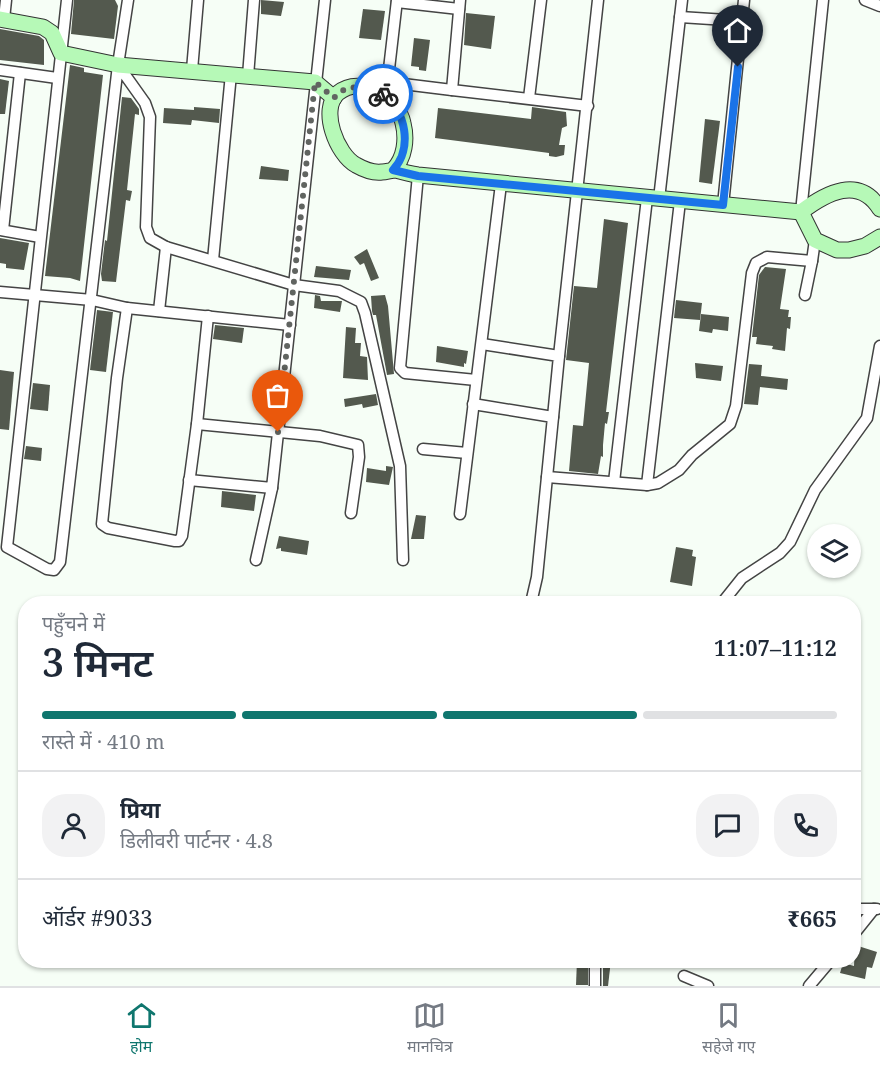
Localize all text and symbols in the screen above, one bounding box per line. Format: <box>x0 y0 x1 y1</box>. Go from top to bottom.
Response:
pin <box>712 5 763 67</box>
icon: home <box>721 14 754 47</box>
courier <box>353 64 413 124</box>
icon: bike <box>367 78 400 111</box>
pin <box>252 370 303 432</box>
icon: bag <box>261 379 294 412</box>
map controls <box>807 524 861 578</box>
button: layers <box>807 524 861 578</box>
text: पहुँचने में <box>42 610 105 637</box>
text: 11:07–11:12 <box>714 632 837 662</box>
text: 3 मिनट <box>42 635 153 688</box>
text: रास्ते में · 410 m <box>42 728 165 755</box>
button: person <box>42 794 105 857</box>
text: प्रिया <box>120 794 160 824</box>
button: chat <box>696 794 759 857</box>
button: phone <box>774 794 837 857</box>
text: डिलीवरी पार्टनर · 4.8 <box>120 827 273 854</box>
text: ऑर्डर #9033 <box>42 902 152 932</box>
text: ₹665 <box>787 903 837 933</box>
tab: होम <box>125 999 158 1059</box>
tab: मानचित्र <box>407 999 453 1059</box>
tab: सहेजे गए <box>702 999 755 1059</box>

